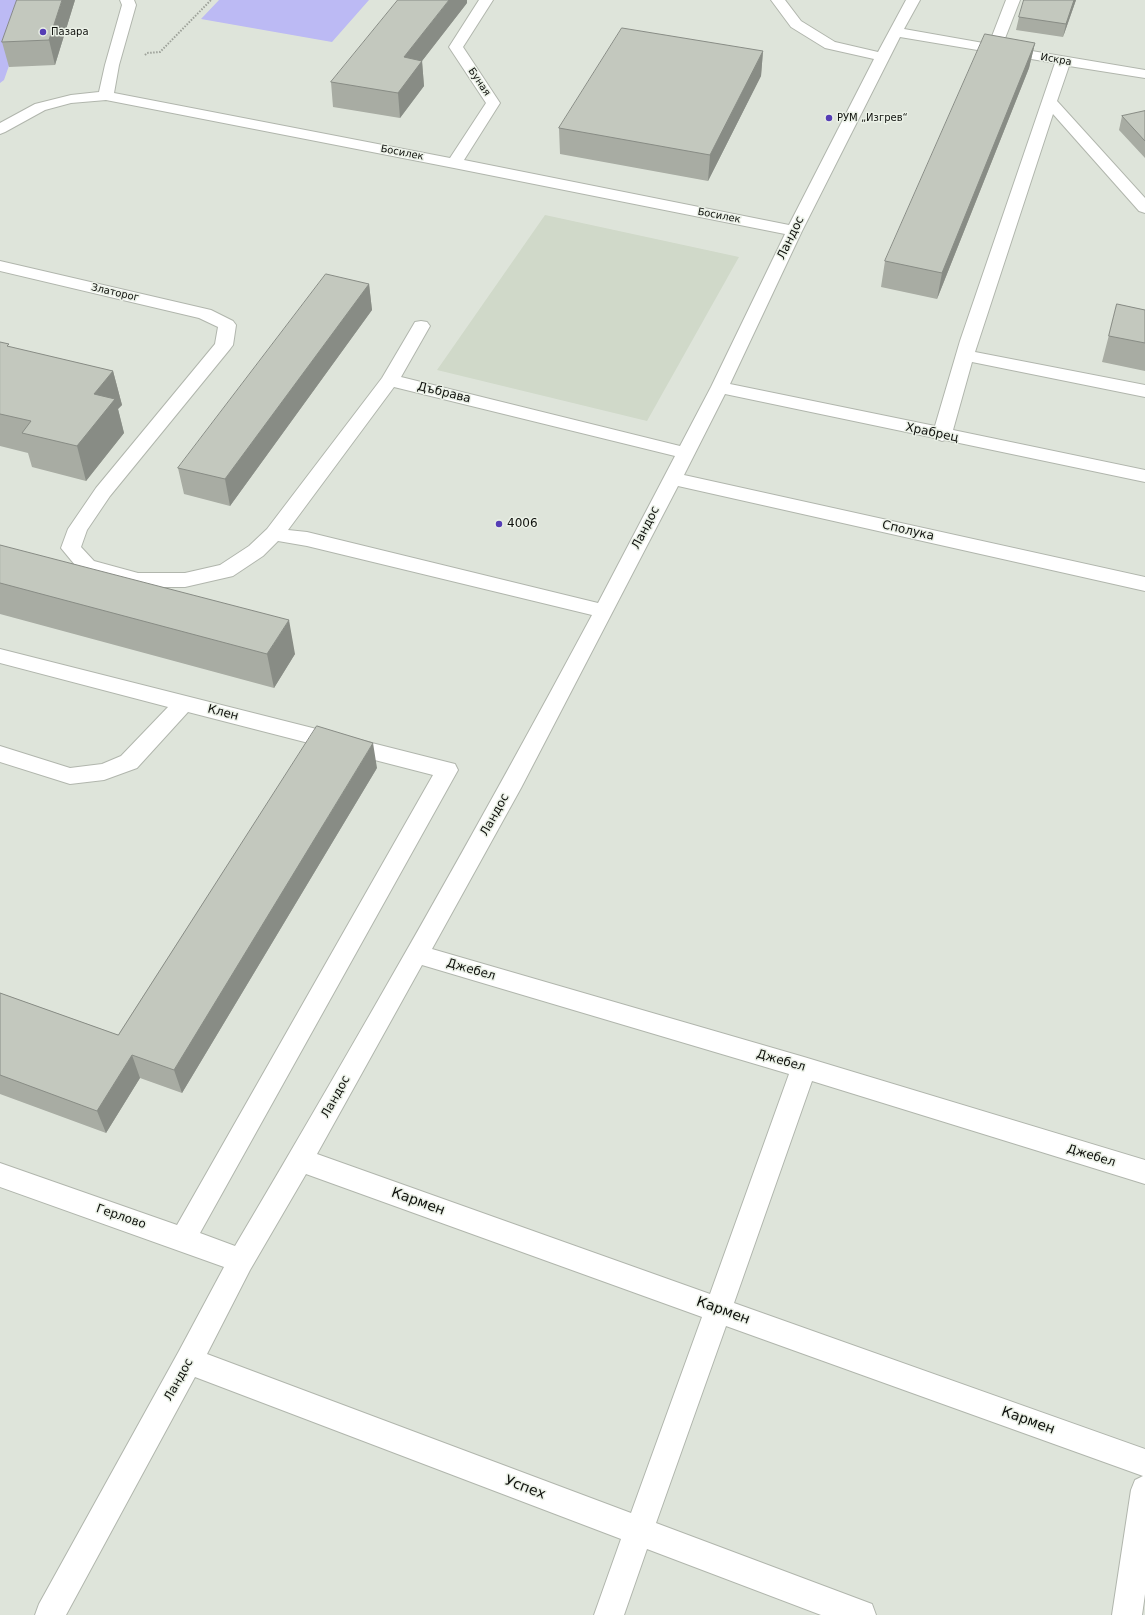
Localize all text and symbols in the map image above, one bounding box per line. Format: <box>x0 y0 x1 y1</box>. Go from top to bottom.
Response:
place label: Пазара <box>51 26 89 38</box>
marker: Пазара <box>38 27 48 37</box>
street label: Искра <box>1039 51 1073 69</box>
street label: Буная <box>465 66 493 98</box>
place label: РУМ „Изгрев“ <box>837 112 908 124</box>
marker: РУМ „Изгрев“ <box>824 113 834 123</box>
street label: Босилек <box>379 143 425 163</box>
street label: Босилек <box>696 206 742 226</box>
street label: Ландос <box>774 214 808 262</box>
street label: Златорог <box>90 282 140 304</box>
street label: Дъбрава <box>416 379 472 407</box>
street label: Храбрец <box>904 420 960 446</box>
street label: Ландос <box>629 504 663 552</box>
place label: 4006 <box>507 517 538 531</box>
street label: Сполука <box>881 518 935 544</box>
marker: 4006 <box>494 519 504 529</box>
street label: Клен <box>206 702 240 724</box>
street label: Ландос <box>477 791 513 839</box>
street label: Джебел <box>445 956 497 984</box>
street label: Джебел <box>755 1047 807 1075</box>
street label: Ландос <box>318 1073 354 1121</box>
street label: Джебел <box>1065 1142 1117 1170</box>
street label: Кармен <box>389 1185 447 1219</box>
street label: Герлово <box>94 1202 148 1232</box>
street label: Кармен <box>694 1294 752 1328</box>
street label: Ландос <box>161 1356 197 1404</box>
street label: Кармен <box>999 1404 1057 1438</box>
street label: Успех <box>502 1473 548 1503</box>

